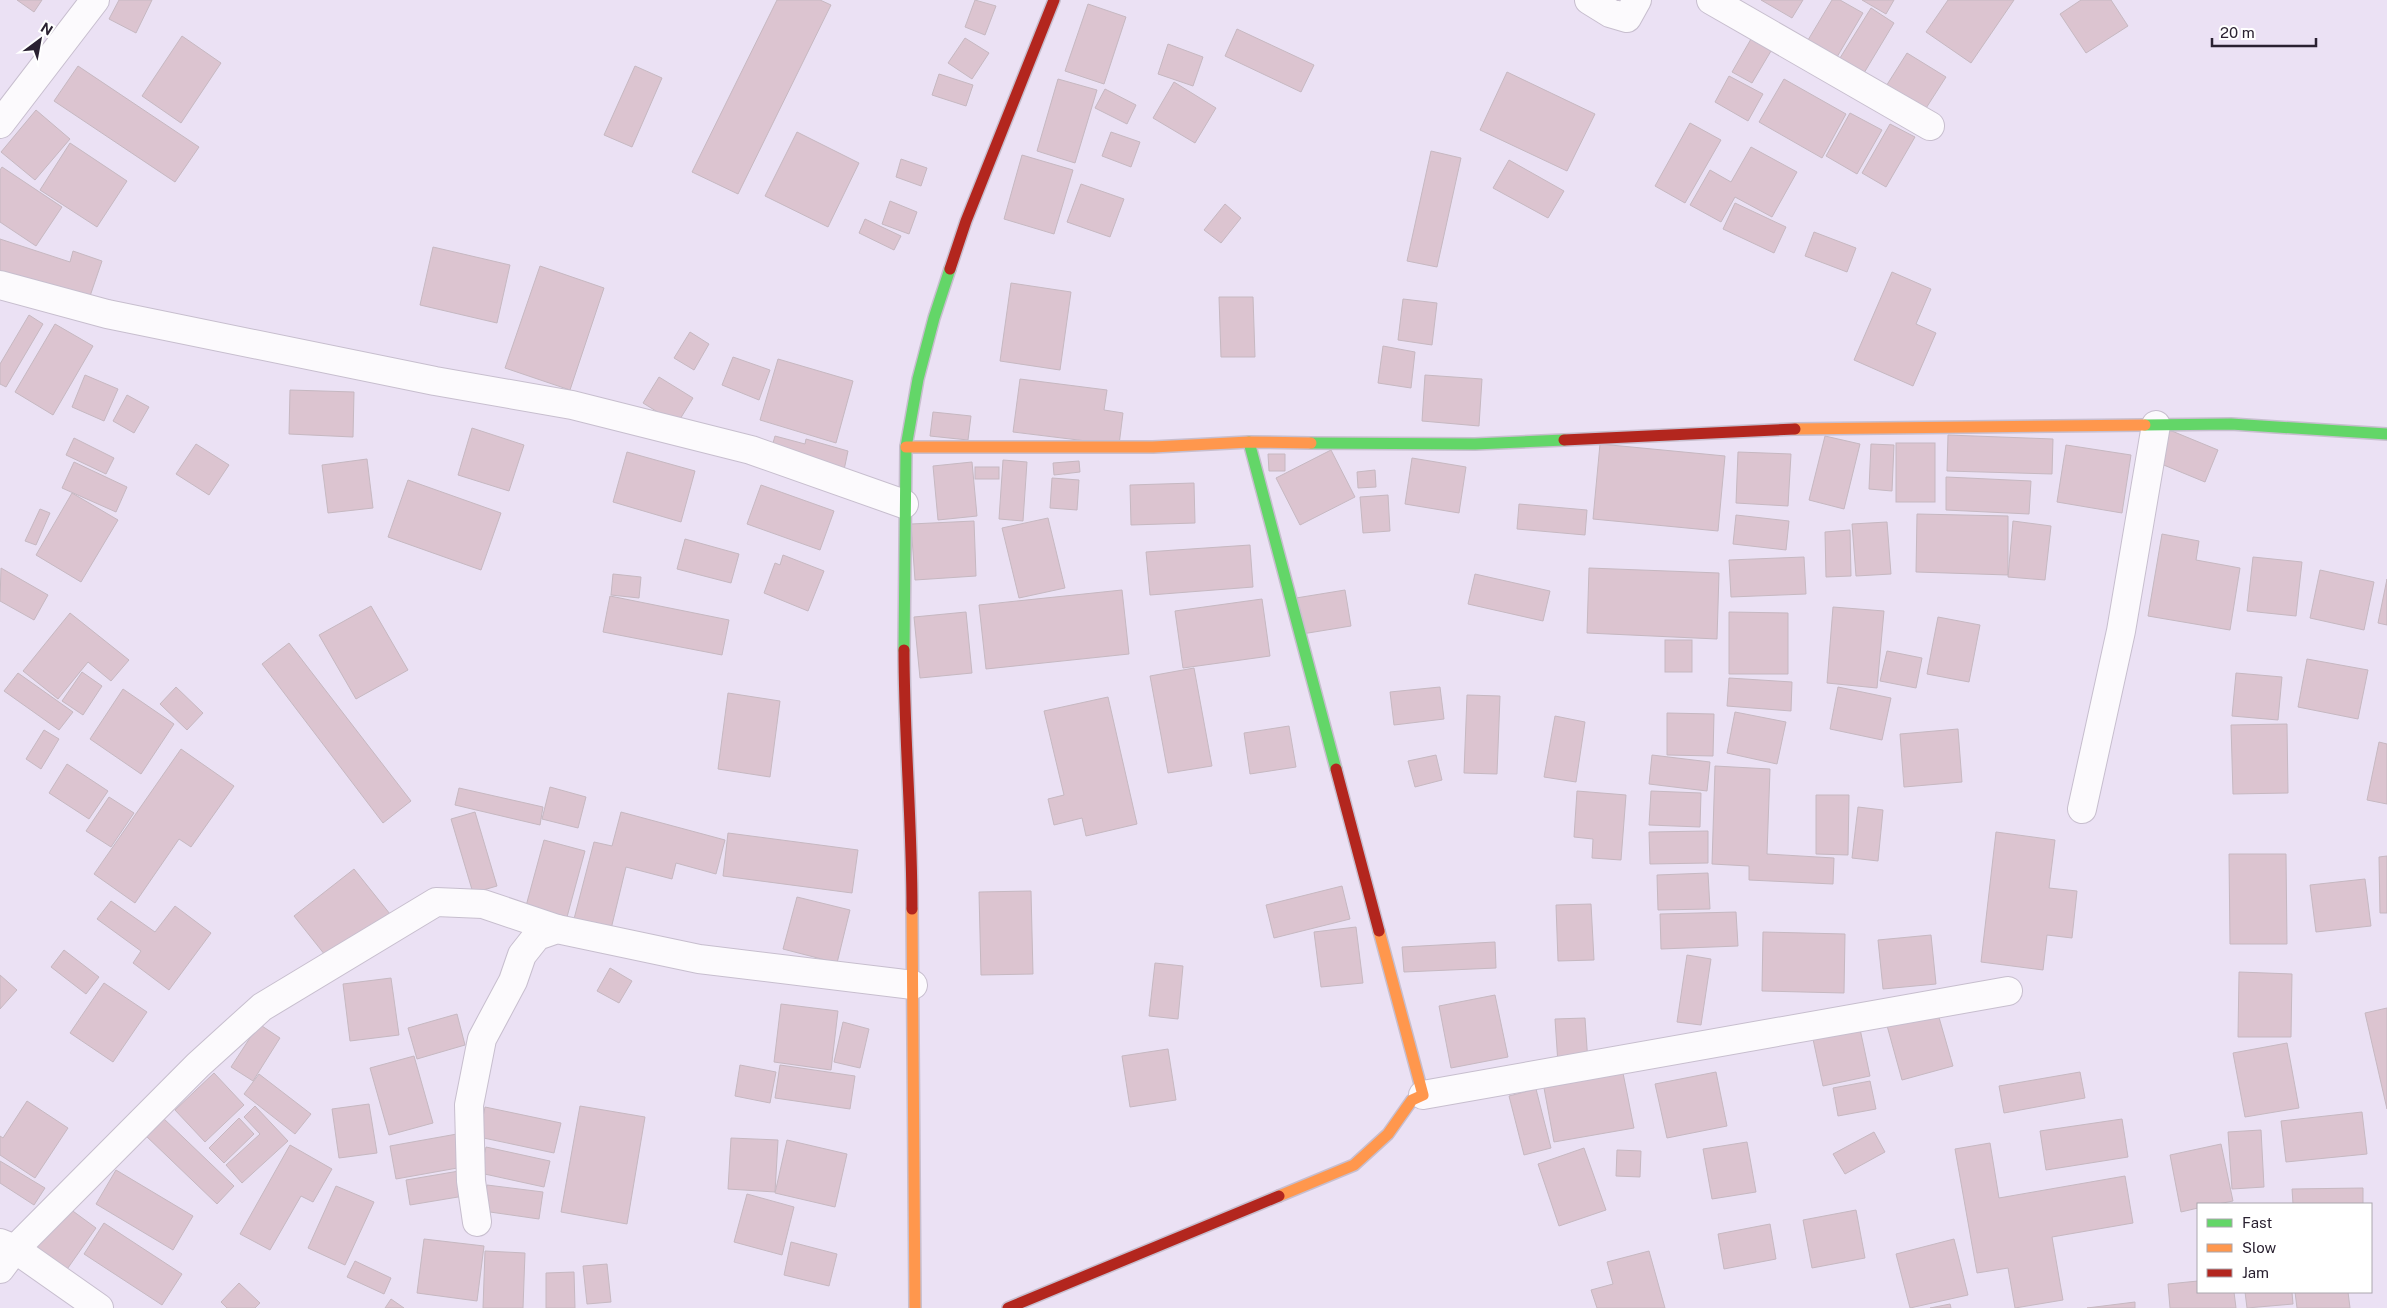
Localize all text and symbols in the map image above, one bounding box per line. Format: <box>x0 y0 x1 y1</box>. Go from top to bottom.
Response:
north arrow <box>15 15 65 65</box>
scale bar <box>2212 15 2316 47</box>
text: N <box>38 19 56 39</box>
text: 20 m <box>2220 24 2255 41</box>
legend <box>2197 1203 2372 1293</box>
text: Fast <box>2242 1214 2272 1231</box>
text: Slow <box>2242 1239 2277 1256</box>
text: Jam <box>2242 1264 2269 1281</box>

